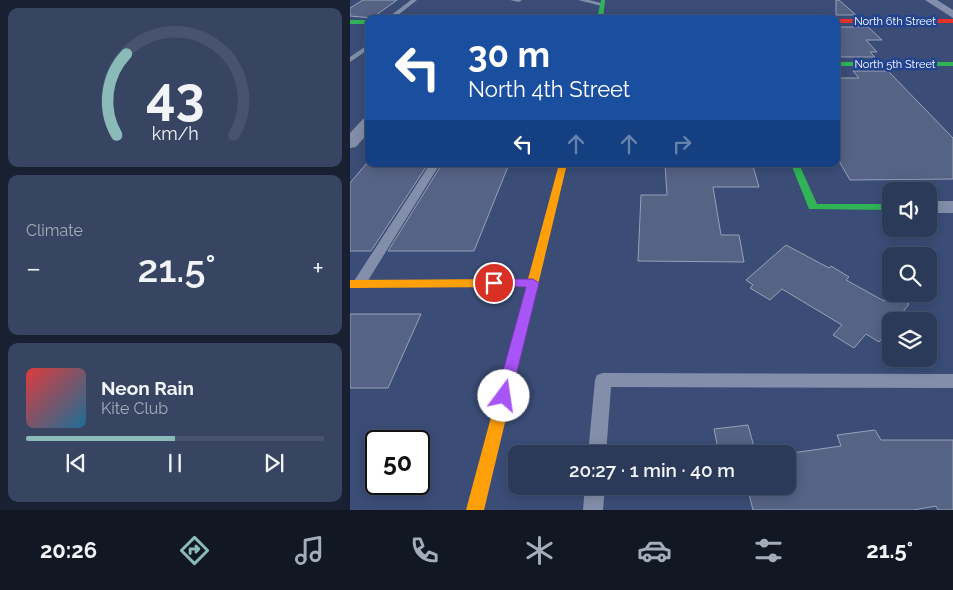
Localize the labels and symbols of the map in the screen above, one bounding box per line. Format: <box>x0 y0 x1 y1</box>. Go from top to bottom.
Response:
street label: North 6th Street <box>854 15 936 28</box>
street label: North 5th Street <box>854 58 936 71</box>
pin <box>473 262 515 304</box>
position arrow <box>477 369 529 421</box>
speed limit sign: 50 <box>365 430 430 495</box>

